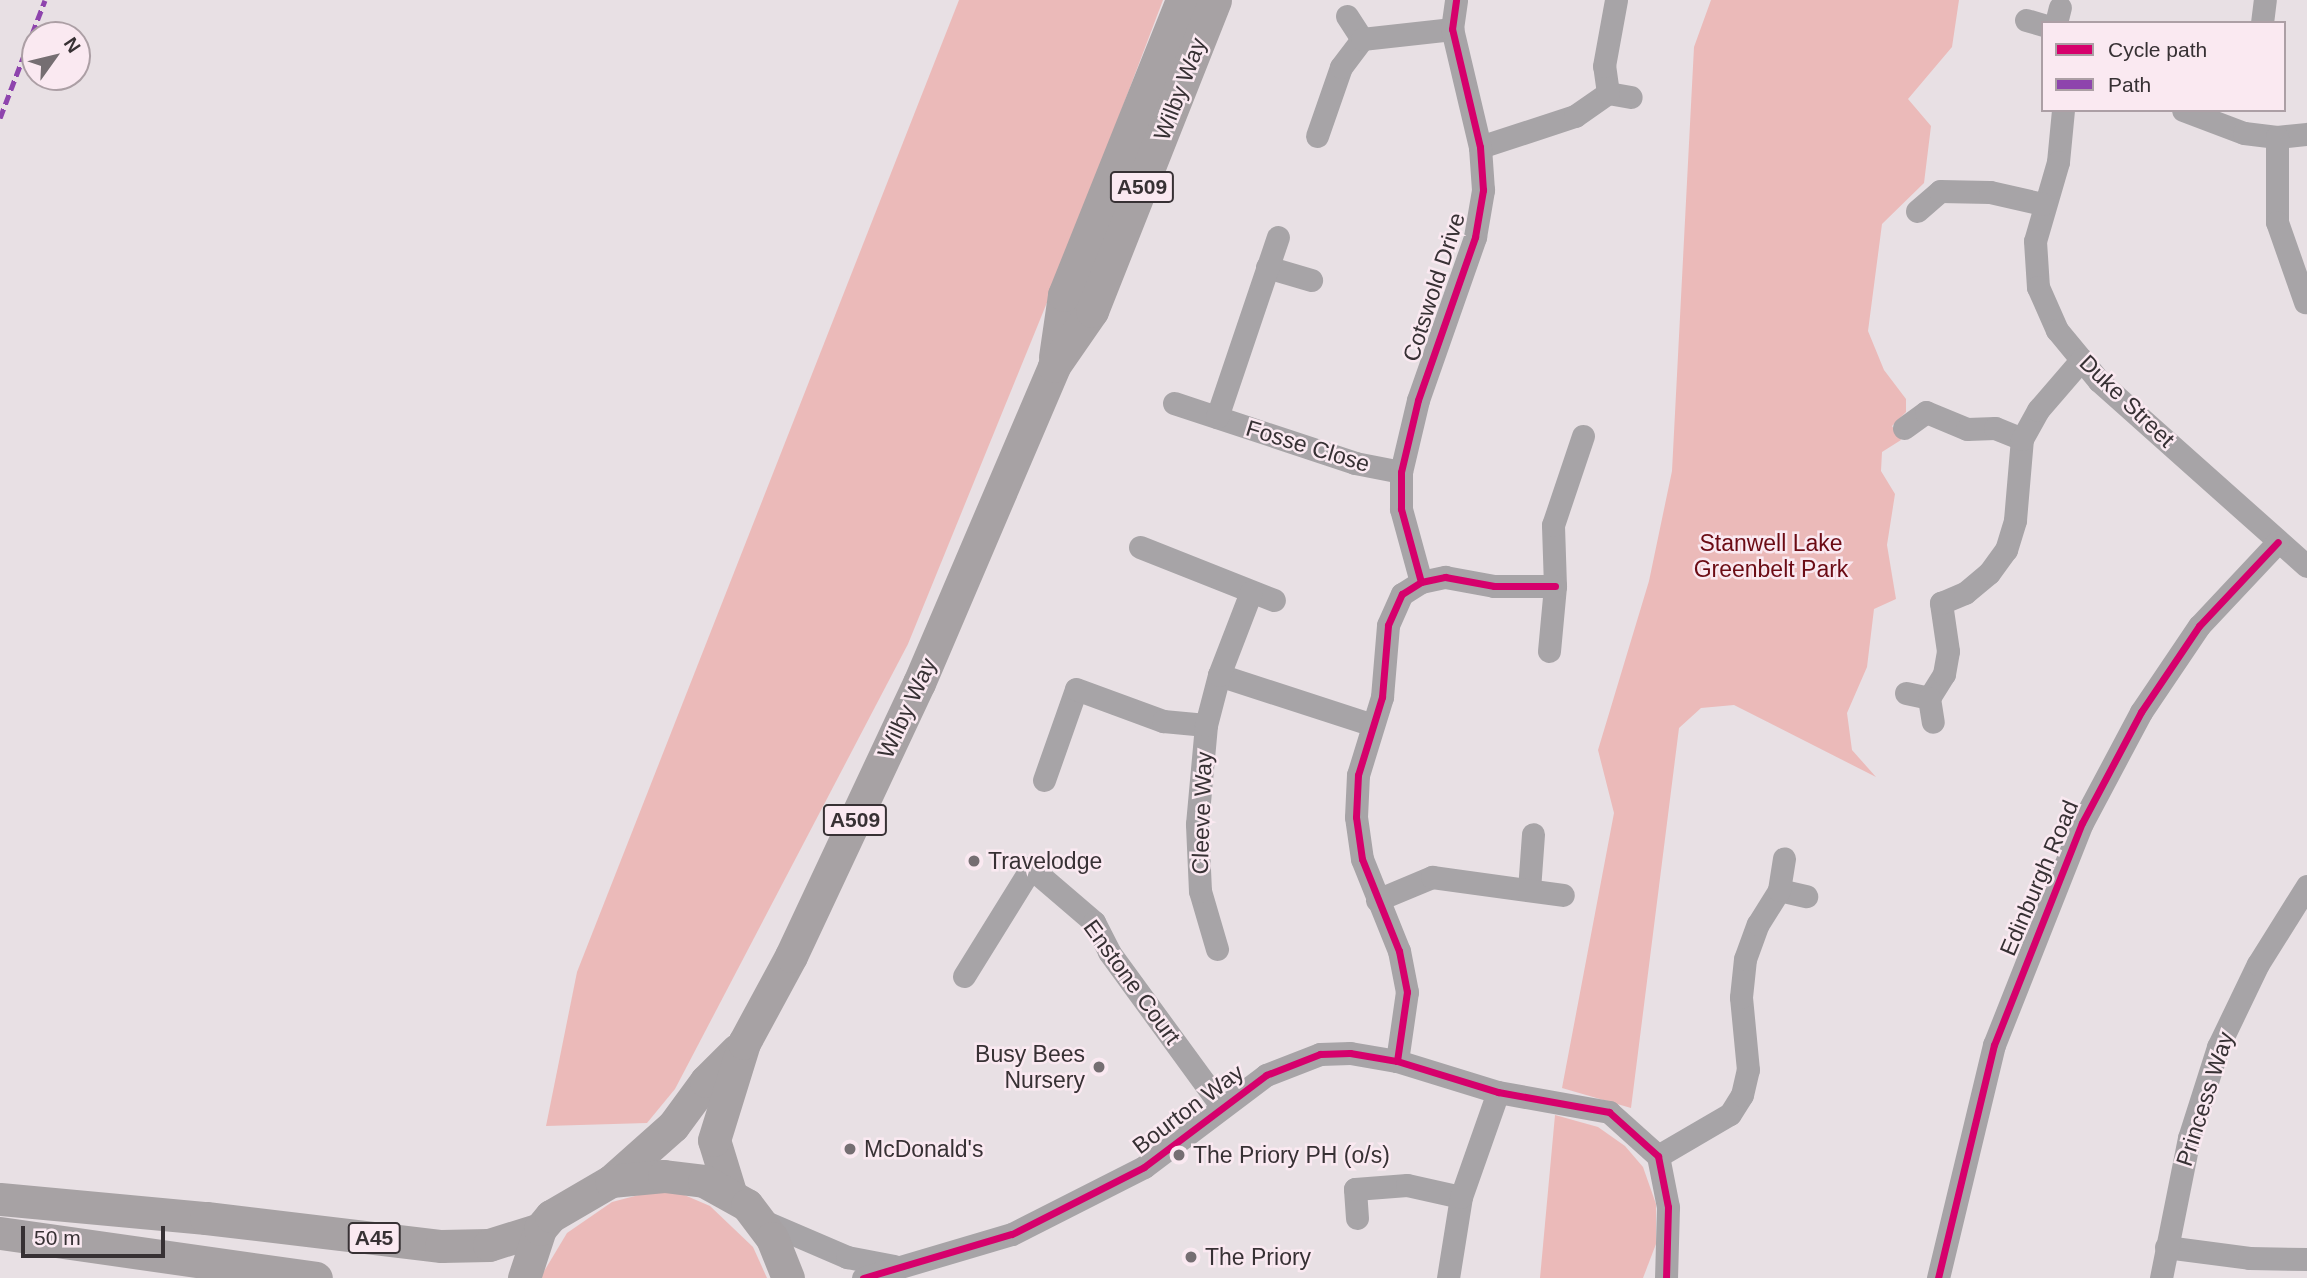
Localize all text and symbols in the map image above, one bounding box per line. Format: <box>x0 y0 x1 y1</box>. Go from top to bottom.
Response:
north arrow <box>21 21 91 91</box>
legend <box>2041 21 2286 112</box>
text: N <box>60 34 85 57</box>
street label: Wilby Way <box>1148 34 1212 144</box>
text: Cycle path <box>2108 38 2207 61</box>
text: Path <box>2108 73 2151 96</box>
road number: A509 <box>1109 170 1175 204</box>
street label: Cotswold Drive <box>1397 209 1471 365</box>
street label: Duke Street <box>2074 349 2180 453</box>
street label: Fosse Close <box>1243 414 1373 478</box>
park label: Stanwell Lake Greenbelt Park <box>1694 529 1848 583</box>
street label: Wilby Way <box>872 653 942 763</box>
street label: Cleeve Way <box>1186 751 1218 875</box>
street label: Edinburgh Road <box>1994 796 2084 960</box>
road number: A509 <box>822 802 888 838</box>
place label: Travelodge <box>988 847 1102 875</box>
marker: Travelodge <box>966 853 982 869</box>
street label: Enstone Court <box>1078 914 1186 1050</box>
street label: Princess Way <box>2170 1028 2240 1170</box>
place label: Busy Bees Nursery <box>975 1040 1085 1094</box>
street label: Bourton Way <box>1127 1058 1249 1160</box>
marker: Busy Bees Nursery <box>1091 1059 1107 1075</box>
place label: McDonald's <box>864 1135 983 1163</box>
marker: McDonald's <box>842 1141 858 1157</box>
place label: The Priory PH (o/s) <box>1193 1141 1390 1169</box>
marker: The Priory PH (o/s) <box>1171 1147 1187 1163</box>
scale bar <box>24 1212 168 1256</box>
road number: A45 <box>346 1220 402 1256</box>
text: 50 m <box>34 1226 81 1249</box>
place label: The Priory <box>1205 1243 1311 1271</box>
marker: The Priory <box>1183 1249 1199 1265</box>

